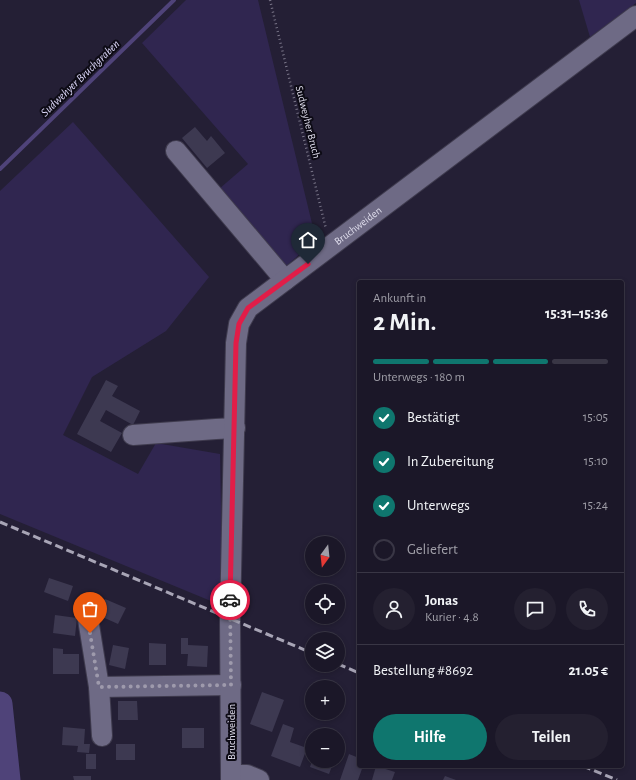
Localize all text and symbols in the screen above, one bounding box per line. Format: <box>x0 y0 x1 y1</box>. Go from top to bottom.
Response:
water label: Sudwehyer Bruchgraben <box>38 37 122 119</box>
street label: Sudweyher Bruch <box>294 84 322 160</box>
street label: Bruchweiden <box>332 204 384 247</box>
pin <box>291 223 325 264</box>
icon: home <box>297 229 319 251</box>
text: Ankunft in <box>373 292 426 305</box>
text: 15:31–15:36 <box>545 306 608 321</box>
text: 2 Min. <box>373 309 436 335</box>
text: Unterwegs · 180 m <box>373 371 465 384</box>
icon: check <box>373 407 395 429</box>
text: Bestätigt <box>407 410 460 425</box>
text: 15:05 <box>583 411 608 424</box>
icon: check <box>373 451 395 473</box>
text: In Zubereitung <box>407 454 494 469</box>
text: 15:10 <box>584 455 608 468</box>
icon: check <box>373 495 395 517</box>
text: Unterwegs <box>407 498 470 513</box>
text: 15:24 <box>583 499 608 512</box>
north arrow <box>305 536 345 576</box>
map controls <box>305 536 345 768</box>
text: Geliefert <box>407 542 458 557</box>
courier <box>210 580 250 620</box>
button: locate <box>305 584 345 624</box>
button: person <box>373 588 415 630</box>
button: chat <box>514 588 556 630</box>
button: phone <box>566 588 608 630</box>
icon: car <box>219 589 241 611</box>
pin <box>73 592 107 633</box>
text: Jonas <box>425 593 458 608</box>
icon: bag <box>79 598 101 620</box>
text: Kurier · 4.8 <box>425 611 479 624</box>
button: layers <box>305 632 345 672</box>
text: Bestellung #8692 <box>373 663 473 678</box>
text: 21.05 € <box>569 663 608 678</box>
button: + <box>305 680 345 720</box>
street label: Bruchweiden <box>226 704 237 760</box>
button: Hilfe <box>373 714 487 760</box>
button: Teilen <box>495 714 608 760</box>
button: − <box>305 728 345 768</box>

